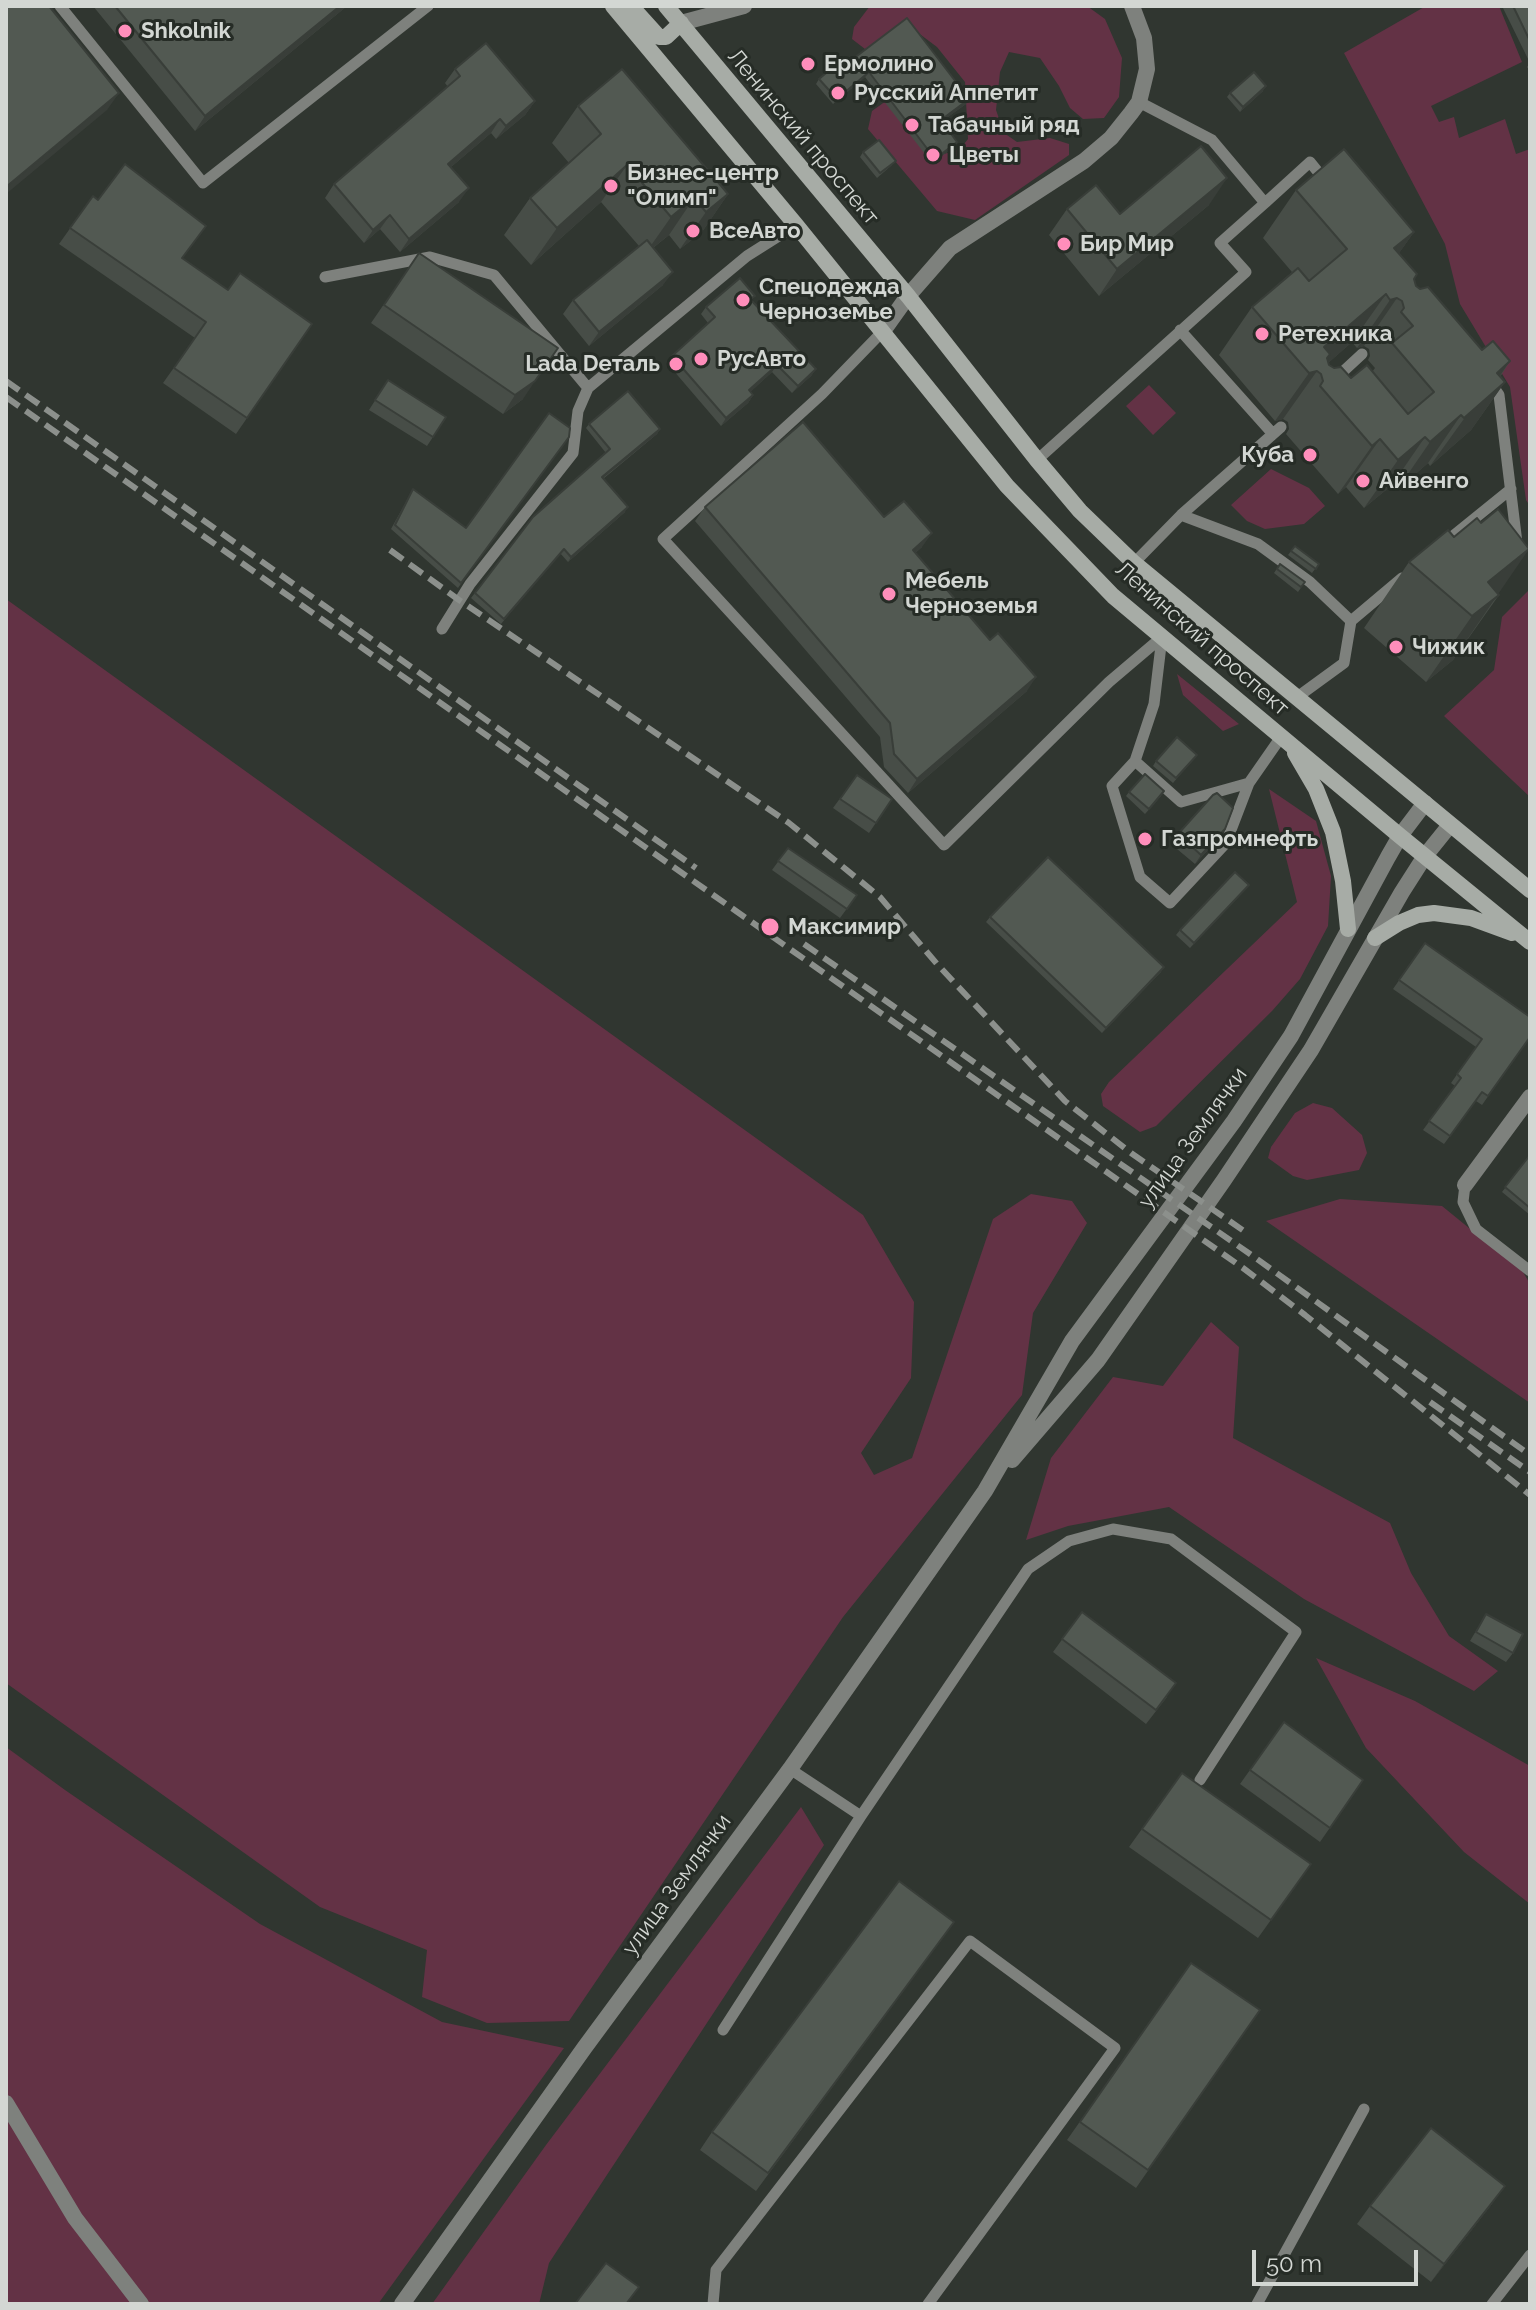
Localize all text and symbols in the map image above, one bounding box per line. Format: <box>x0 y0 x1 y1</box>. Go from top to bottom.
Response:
place label: Shkolnik <box>141 18 231 44</box>
marker: Shkolnik <box>116 22 134 40</box>
street label: Ленинский проспект <box>722 44 884 230</box>
place label: Ермолино <box>824 51 934 77</box>
marker: Ермолино <box>799 55 817 73</box>
place label: Русский Аппетит <box>854 80 1038 106</box>
marker: Русский Аппетит <box>829 84 847 102</box>
place label: Табачный ряд <box>928 112 1080 138</box>
marker: Табачный ряд <box>903 116 921 134</box>
place label: Цветы <box>949 142 1019 168</box>
marker: Цветы <box>924 146 942 164</box>
place label: Бизнес-центр "Олимп" <box>627 160 779 212</box>
marker: Бизнес-центр "Олимп" <box>602 177 620 195</box>
place label: ВсеАвто <box>709 218 801 244</box>
marker: ВсеАвто <box>684 222 702 240</box>
place label: Бир Мир <box>1080 231 1174 257</box>
marker: Бир Мир <box>1055 235 1073 253</box>
place label: Спецодежда Черноземье <box>759 274 900 326</box>
marker: Спецодежда Черноземье <box>734 291 752 309</box>
place label: Ретехника <box>1278 321 1392 347</box>
marker: Ретехника <box>1253 325 1271 343</box>
place label: РусАвто <box>717 346 806 372</box>
marker: РусАвто <box>692 350 710 368</box>
place label: Lada Dеталь <box>525 351 660 377</box>
marker: Lada Dеталь <box>667 355 685 373</box>
place label: Куба <box>1241 442 1294 468</box>
marker: Куба <box>1301 446 1319 464</box>
place label: Айвенго <box>1379 468 1469 494</box>
marker: Айвенго <box>1354 472 1372 490</box>
street label: Ленинский проспект <box>1110 556 1294 722</box>
place label: Мебель Черноземья <box>905 568 1038 620</box>
marker: Мебель Черноземья <box>880 585 898 603</box>
place label: Чижик <box>1412 634 1485 660</box>
marker: Чижик <box>1387 638 1405 656</box>
place label: Газпромнефть <box>1161 826 1318 852</box>
marker: Газпромнефть <box>1136 830 1154 848</box>
place label: Максимир <box>788 914 901 940</box>
marker: Максимир <box>759 916 781 938</box>
street label: улица Землячки <box>1133 1062 1253 1214</box>
street label: улица Землячки <box>617 1809 737 1961</box>
scale bar <box>1256 2234 1422 2284</box>
text: 50 m <box>1266 2249 1322 2278</box>

